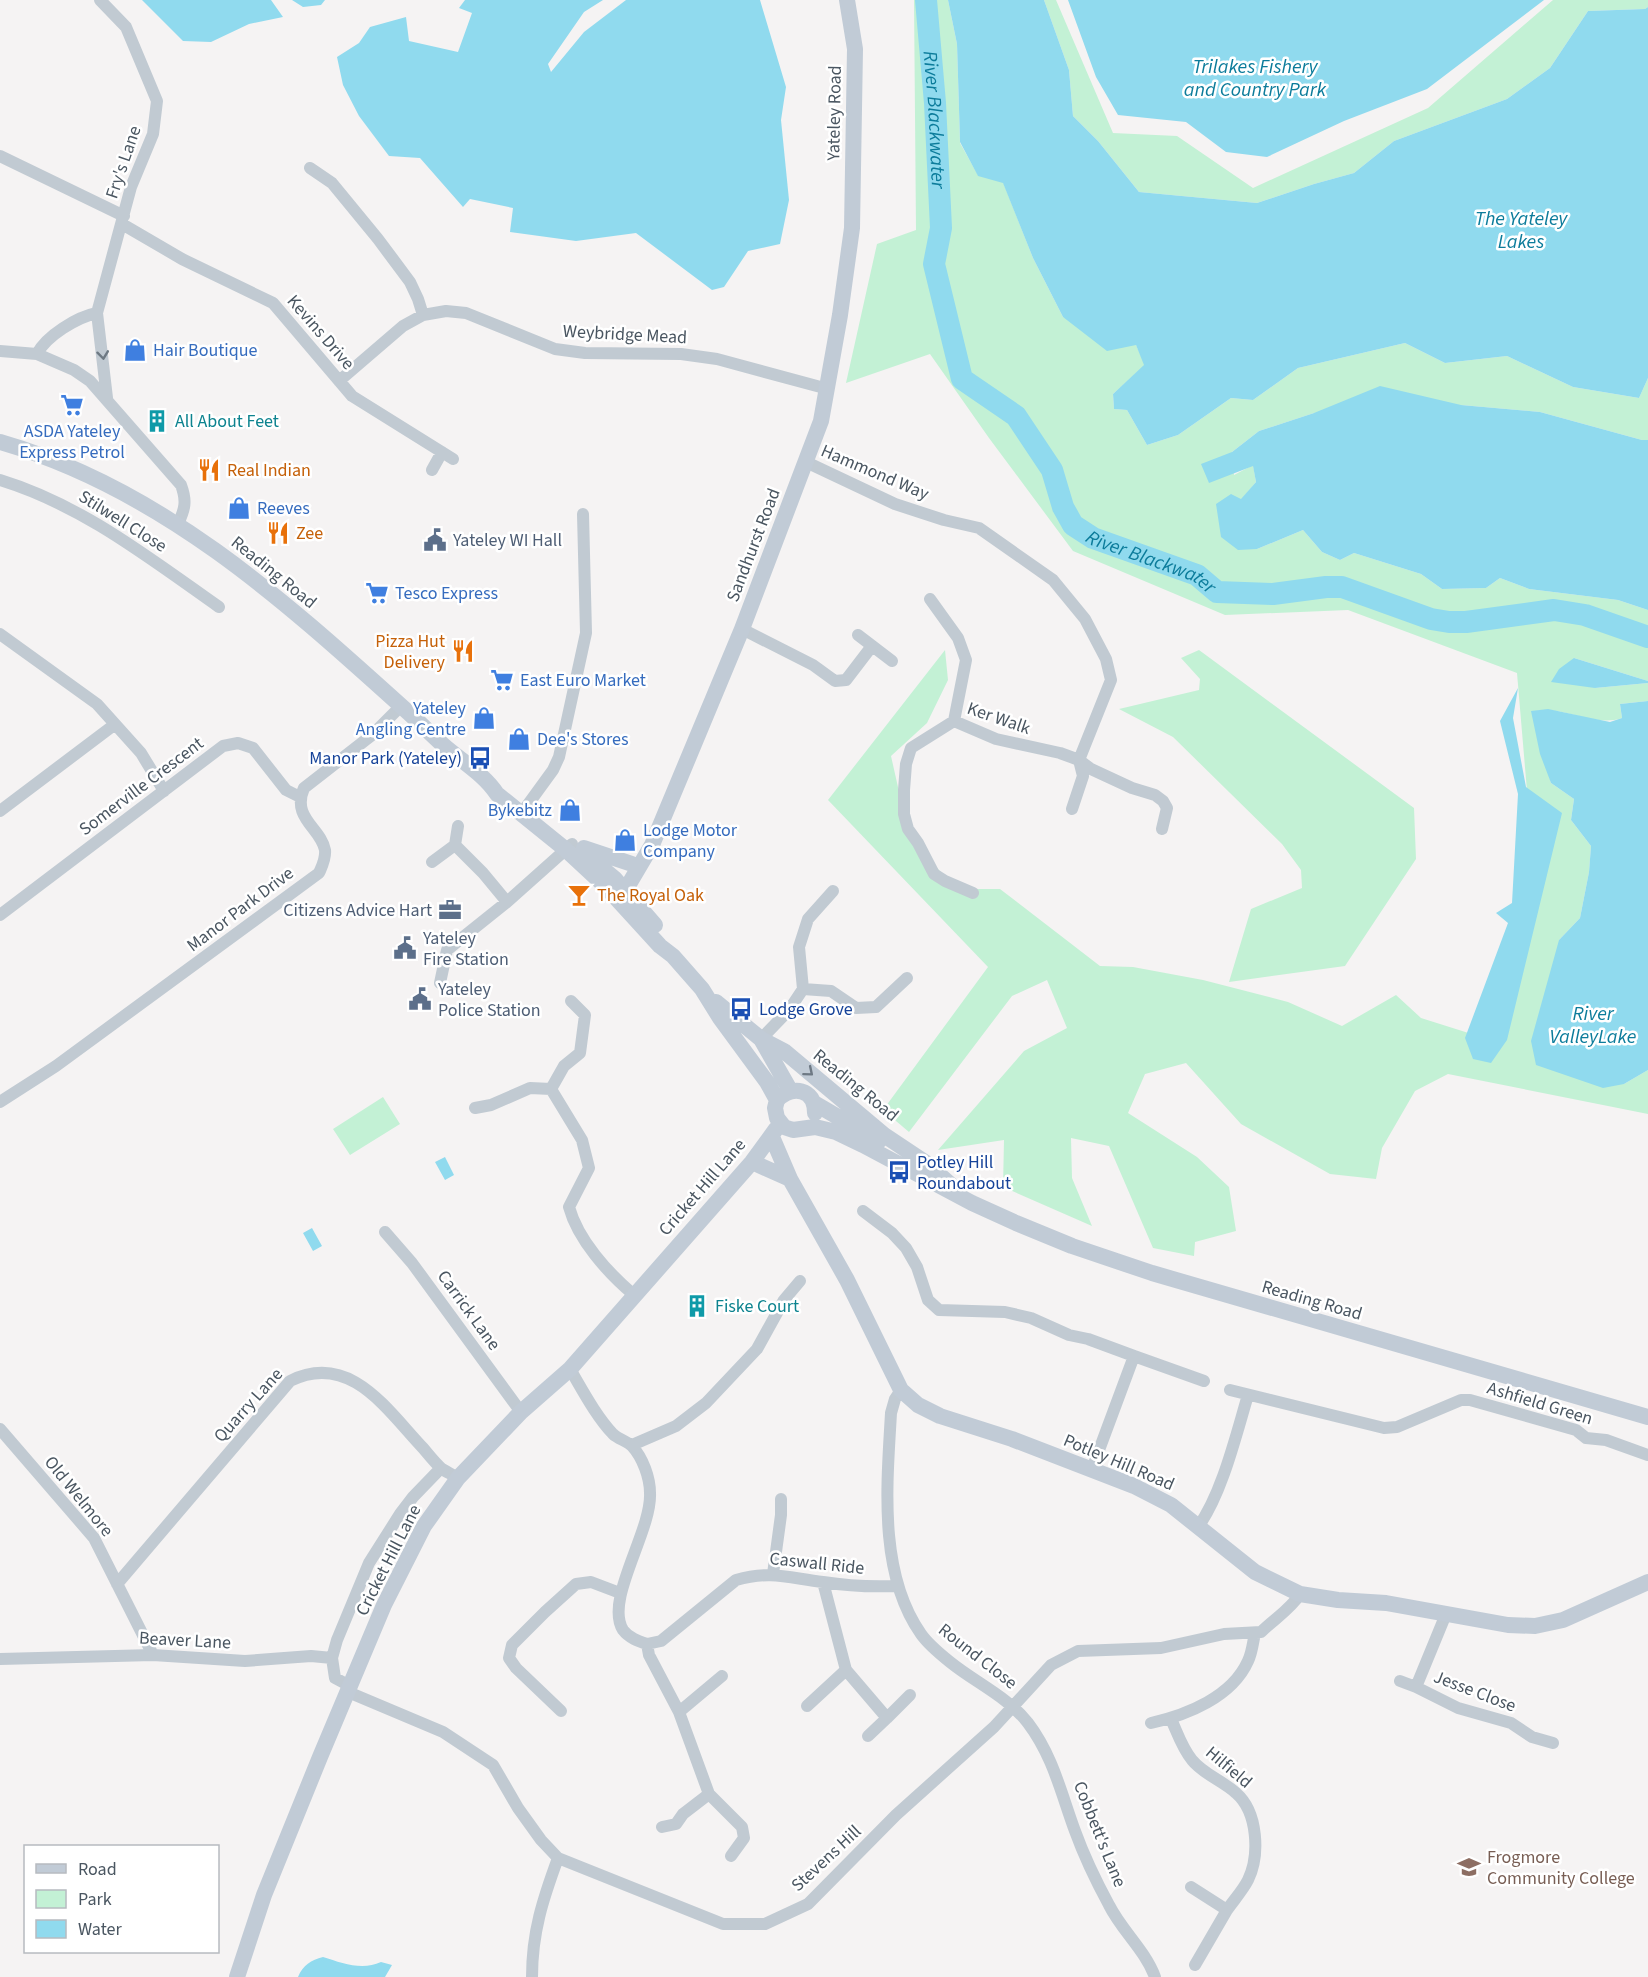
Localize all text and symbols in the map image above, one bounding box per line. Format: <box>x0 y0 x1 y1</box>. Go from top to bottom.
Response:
water label: River Blackwater <box>915 50 952 190</box>
water label: Trilakes Fishery and Country Park <box>1184 53 1327 104</box>
street label: Yateley Road <box>821 65 848 162</box>
street label: Fry's Lane <box>99 122 148 202</box>
water label: The Yateley Lakes <box>1475 205 1568 256</box>
street label: Kevins Drive <box>281 289 360 375</box>
street label: Weybridge Mead <box>562 319 688 350</box>
shop icon: Hair Boutique <box>122 337 148 363</box>
place label: Hair Boutique <box>153 338 258 363</box>
one-way arrow <box>96 351 109 360</box>
supermarket icon: ASDA Yateley Express Petrol <box>59 392 85 418</box>
building icon: All About Feet <box>144 408 170 434</box>
place label: All About Feet <box>175 409 279 434</box>
place label: ASDA Yateley Express Petrol <box>19 419 125 465</box>
street label: Hammond Way <box>817 438 933 507</box>
restaurant icon: Real Indian <box>196 457 222 483</box>
place label: Real Indian <box>227 458 311 483</box>
street label: Stilwell Close <box>74 484 172 559</box>
street label: Sandhurst Road <box>720 485 787 606</box>
shop icon: Reeves <box>226 495 252 521</box>
place label: Reeves <box>257 496 310 521</box>
restaurant icon: Zee <box>265 520 291 546</box>
place label: Zee <box>296 521 323 546</box>
water label: River Blackwater <box>1080 524 1223 601</box>
public building icon: Yateley WI Hall <box>422 527 448 553</box>
place label: Yateley WI Hall <box>452 528 562 553</box>
street label: Reading Road <box>226 530 322 615</box>
supermarket icon: Tesco Express <box>364 580 390 606</box>
place label: Tesco Express <box>395 581 498 606</box>
place label: Pizza Hut Delivery <box>375 629 446 675</box>
restaurant icon: Pizza Hut Delivery <box>450 638 476 664</box>
supermarket icon: East Euro Market <box>489 667 515 693</box>
place label: East Euro Market <box>520 668 646 693</box>
place label: Yateley Angling Centre <box>356 696 467 742</box>
street label: Ker Walk <box>964 696 1034 741</box>
shop icon: Yateley Angling Centre <box>471 705 497 731</box>
shop icon: Dee's Stores <box>506 726 532 752</box>
place label: Dee's Stores <box>537 727 629 752</box>
street label: Somerville Crescent <box>74 731 209 842</box>
bus stop icon: Manor Park (Yateley) <box>467 745 493 771</box>
place label: Manor Park (Yateley) <box>309 746 462 771</box>
shop icon: Bykebitz <box>557 797 583 823</box>
place label: Bykebitz <box>488 798 552 823</box>
place label: Lodge Motor Company <box>643 818 738 864</box>
shop icon: Lodge Motor Company <box>612 827 638 853</box>
street label: Manor Park Drive <box>182 861 299 958</box>
bar icon: The Royal Oak <box>566 882 592 908</box>
place label: The Royal Oak <box>597 883 704 908</box>
office icon: Citizens Advice Hart <box>437 897 463 923</box>
place label: Citizens Advice Hart <box>283 898 432 923</box>
place label: Yateley Fire Station <box>422 926 509 972</box>
public building icon: Yateley Fire Station <box>392 935 418 961</box>
place label: Yateley Police Station <box>437 977 541 1023</box>
public building icon: Yateley Police Station <box>407 986 433 1012</box>
bus stop icon: Lodge Grove <box>728 996 754 1022</box>
place label: Lodge Grove <box>759 997 853 1022</box>
water label: River ValleyLake <box>1550 1000 1636 1051</box>
street label: Reading Road <box>808 1043 904 1128</box>
one-way arrow <box>802 1065 813 1076</box>
street label: Cricket Hill Lane <box>653 1133 752 1241</box>
place label: Potley Hill Roundabout <box>917 1150 1011 1196</box>
bus stop icon: Potley Hill Roundabout <box>886 1159 912 1185</box>
street label: Carrick Lane <box>431 1265 506 1356</box>
street label: Reading Road <box>1259 1274 1365 1327</box>
building icon: Fiske Court <box>684 1293 710 1319</box>
place label: Fiske Court <box>715 1294 799 1319</box>
street label: Quarry Lane <box>208 1363 289 1448</box>
street label: Ashfield Green <box>1484 1376 1596 1431</box>
street label: Potley Hill Road <box>1059 1428 1178 1497</box>
street label: Old Welmore <box>38 1451 119 1542</box>
street label: Cricket Hill Lane <box>350 1500 427 1620</box>
street label: Caswall Ride <box>768 1546 866 1581</box>
street label: Round Close <box>933 1618 1023 1695</box>
street label: Beaver Lane <box>138 1626 232 1655</box>
street label: Jesse Close <box>1430 1664 1520 1719</box>
street label: Hilfield <box>1200 1740 1257 1794</box>
street label: Cobbett's Lane <box>1067 1777 1132 1891</box>
street label: Stevens Hill <box>786 1819 867 1897</box>
legend <box>24 1845 219 1953</box>
place label: Frogmore Community College <box>1487 1845 1635 1891</box>
school or university icon: Frogmore Community College <box>1456 1854 1482 1880</box>
text: Road <box>78 1857 117 1882</box>
text: Park <box>78 1887 112 1912</box>
text: Water <box>78 1917 122 1942</box>

